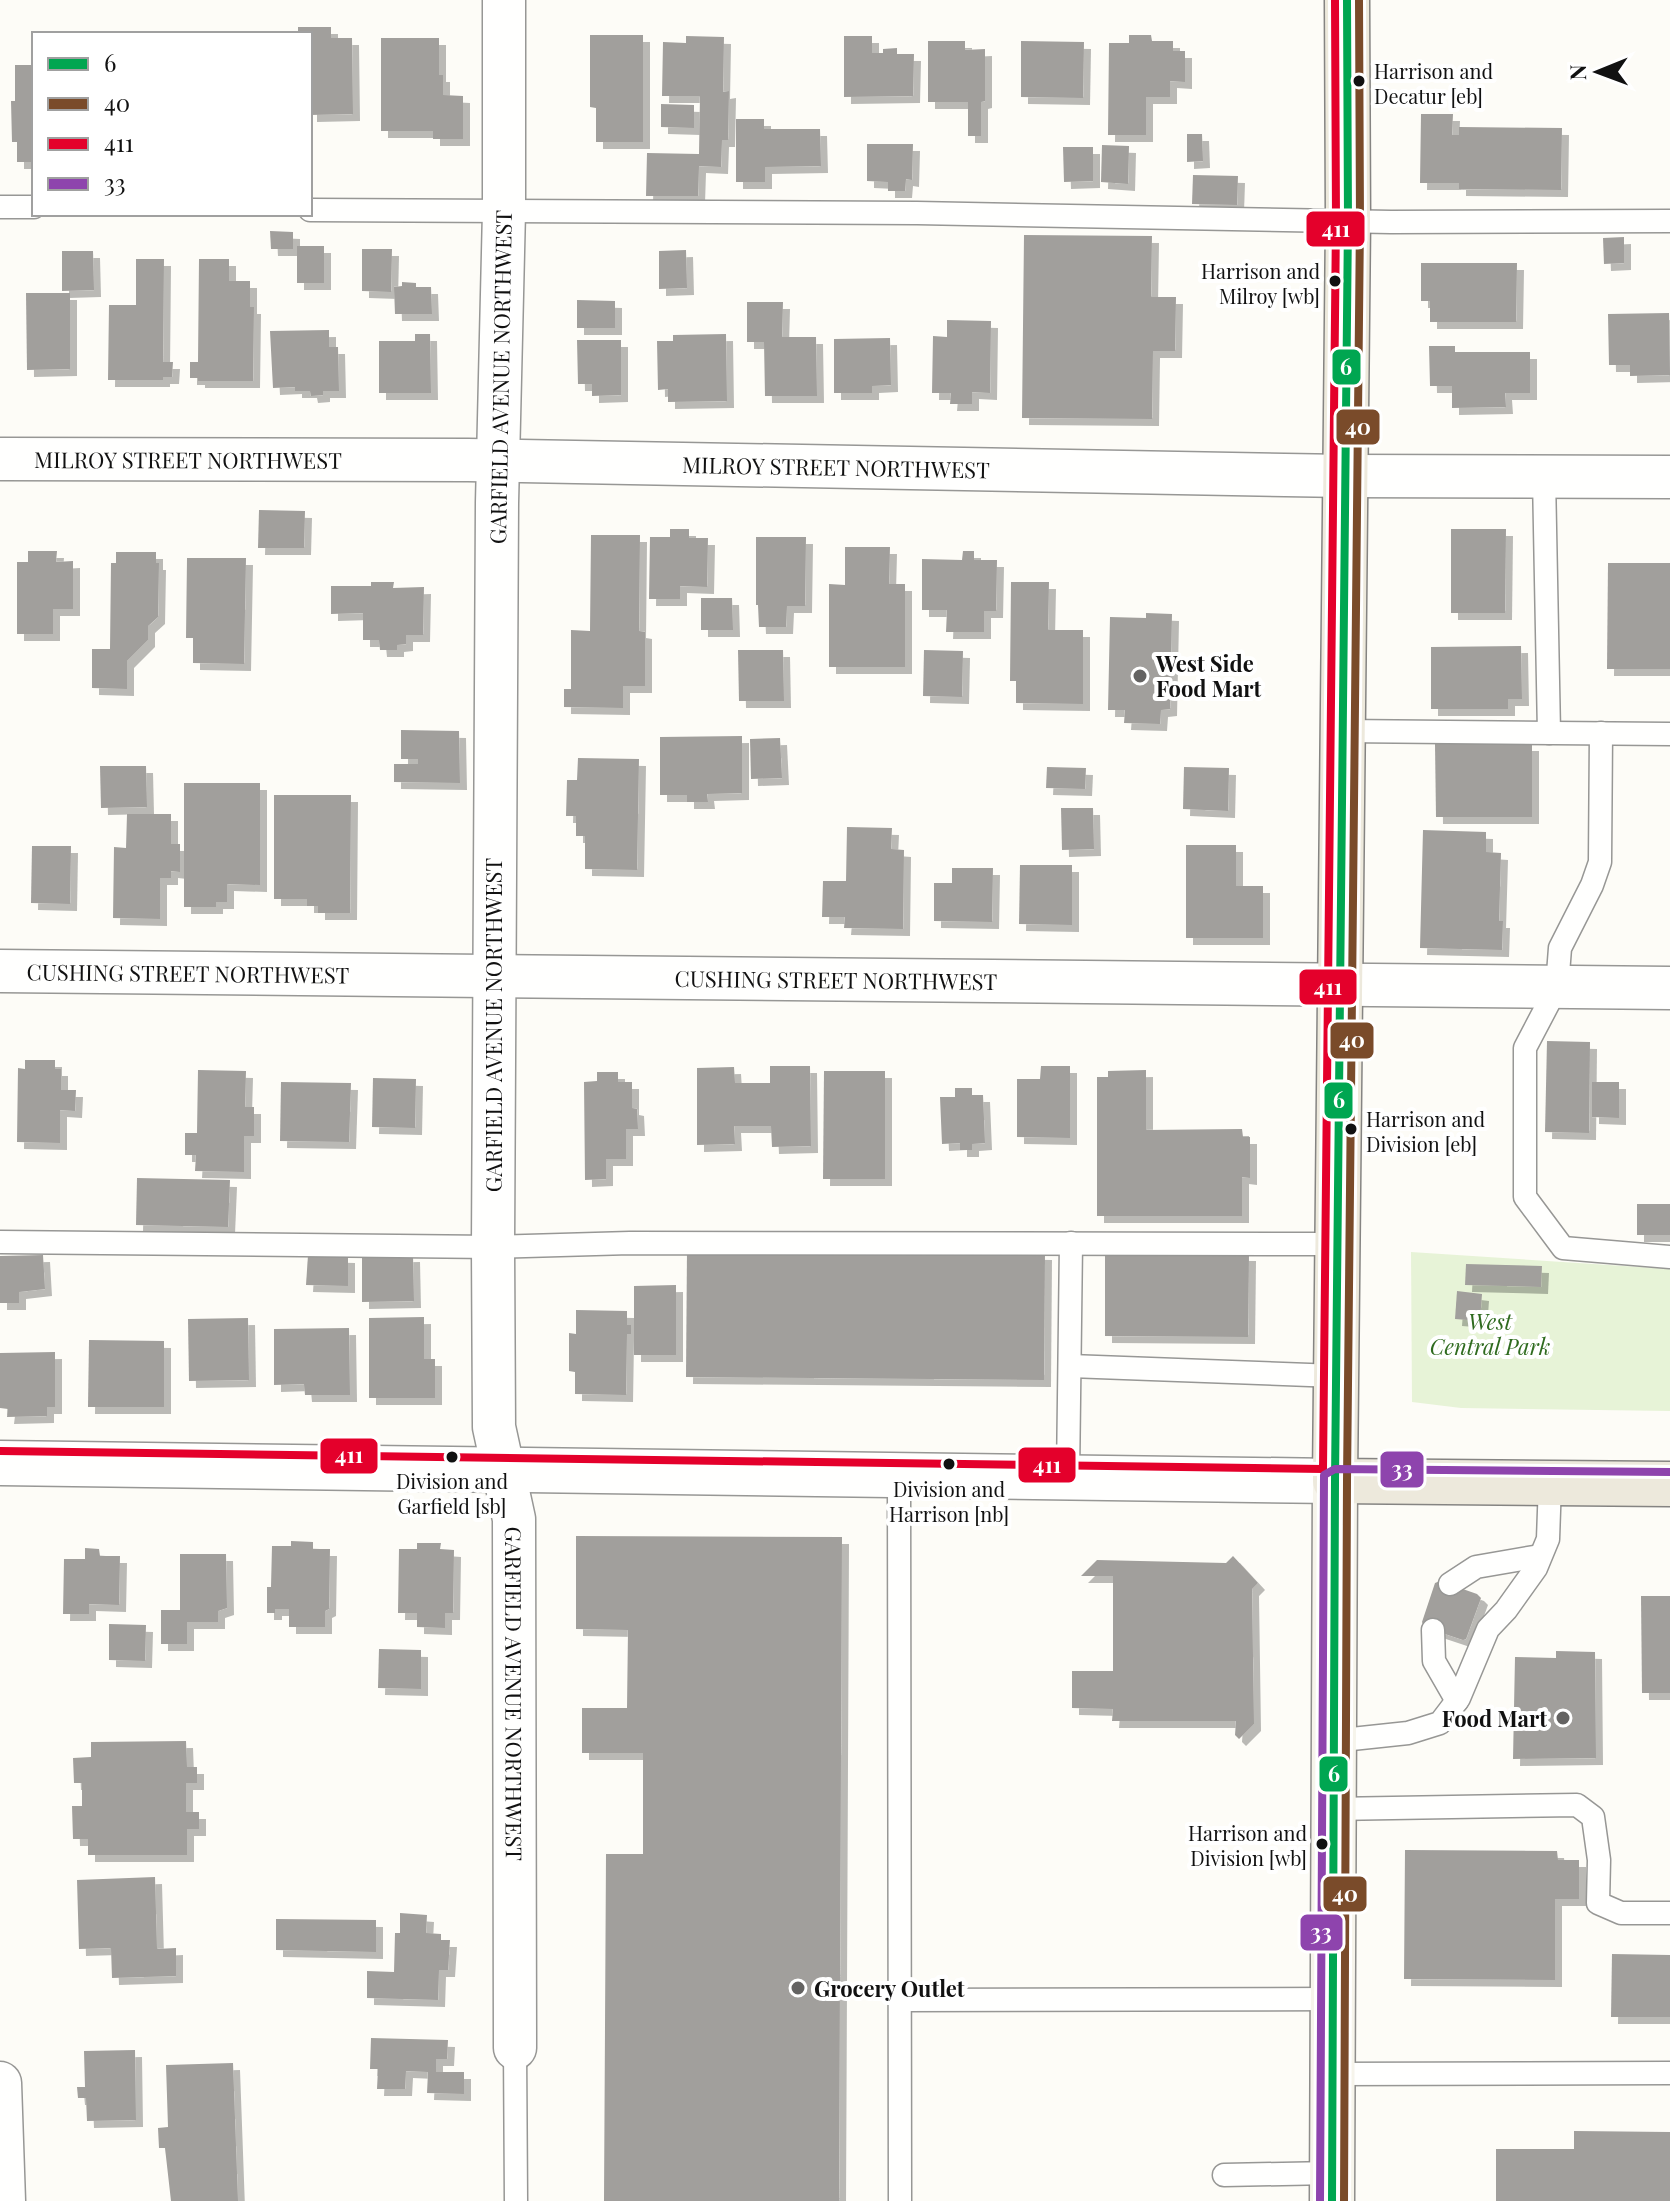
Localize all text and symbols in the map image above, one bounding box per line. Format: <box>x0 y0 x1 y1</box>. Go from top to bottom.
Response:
legend <box>32 32 312 216</box>
north arrow <box>1558 32 1638 112</box>
text: 6 <box>104 46 116 78</box>
place label: Harrison and Decatur [eb] <box>1374 57 1493 109</box>
text: N <box>1562 64 1592 81</box>
marker: Harrison and Decatur [eb] <box>1351 73 1367 89</box>
text: 40 <box>104 86 130 118</box>
text: 411 <box>104 126 134 158</box>
text: 33 <box>104 166 126 198</box>
street label: GARFIELD AVENUE NORTHWEST <box>482 209 518 544</box>
line badge: 411 <box>1305 210 1366 248</box>
text: 411 <box>1322 213 1350 243</box>
place label: Harrison and Milroy [wb] <box>1201 257 1320 309</box>
marker: Harrison and Milroy [wb] <box>1327 273 1343 289</box>
line badge: 6 <box>1331 348 1362 386</box>
text: 6 <box>1340 351 1352 381</box>
line badge: 40 <box>1335 408 1381 446</box>
text: 40 <box>1345 411 1371 441</box>
street label: MILROY STREET NORTHWEST <box>34 444 342 475</box>
street label: MILROY STREET NORTHWEST <box>682 449 990 485</box>
place label: West Side Food Mart <box>1155 648 1262 703</box>
marker: West Side Food Mart <box>1131 667 1149 685</box>
street label: GARFIELD AVENUE NORTHWEST <box>478 858 508 1192</box>
street label: CUSHING STREET NORTHWEST <box>27 956 350 990</box>
street label: CUSHING STREET NORTHWEST <box>674 963 998 996</box>
line badge: 411 <box>1298 968 1358 1006</box>
text: 411 <box>1314 971 1342 1001</box>
line badge: 40 <box>1329 1021 1375 1060</box>
text: 40 <box>1339 1024 1365 1054</box>
line badge: 6 <box>1323 1081 1354 1120</box>
text: 6 <box>1333 1084 1345 1114</box>
place label: Harrison and Division [eb] <box>1366 1105 1485 1157</box>
marker: Harrison and Division [eb] <box>1343 1121 1359 1137</box>
park label: West Central Park <box>1430 1306 1550 1361</box>
line badge: 411 <box>319 1437 379 1475</box>
text: 411 <box>335 1439 363 1469</box>
line badge: 411 <box>1017 1446 1077 1484</box>
marker: Division and Garfield [sb] <box>444 1449 460 1465</box>
text: 411 <box>1033 1449 1061 1479</box>
line badge: 33 <box>1379 1450 1425 1489</box>
text: 33 <box>1391 1453 1413 1483</box>
marker: Division and Harrison [nb] <box>941 1456 957 1472</box>
place label: Division and Garfield [sb] <box>396 1467 508 1519</box>
place label: Division and Harrison [nb] <box>889 1475 1009 1527</box>
street label: GARFIELD AVENUE NORTHWEST <box>499 1526 530 1861</box>
place label: Food Mart <box>1442 1703 1547 1733</box>
marker: Food Mart <box>1554 1709 1572 1727</box>
line badge: 6 <box>1318 1755 1349 1793</box>
text: 6 <box>1328 1758 1340 1788</box>
place label: Harrison and Division [wb] <box>1188 1819 1307 1871</box>
marker: Harrison and Division [wb] <box>1314 1836 1330 1852</box>
line badge: 40 <box>1322 1875 1368 1913</box>
text: 40 <box>1332 1878 1358 1908</box>
line badge: 33 <box>1299 1913 1344 1952</box>
text: 33 <box>1310 1916 1332 1946</box>
place label: Grocery Outlet <box>814 1973 965 2003</box>
marker: Grocery Outlet <box>789 1979 807 1997</box>

